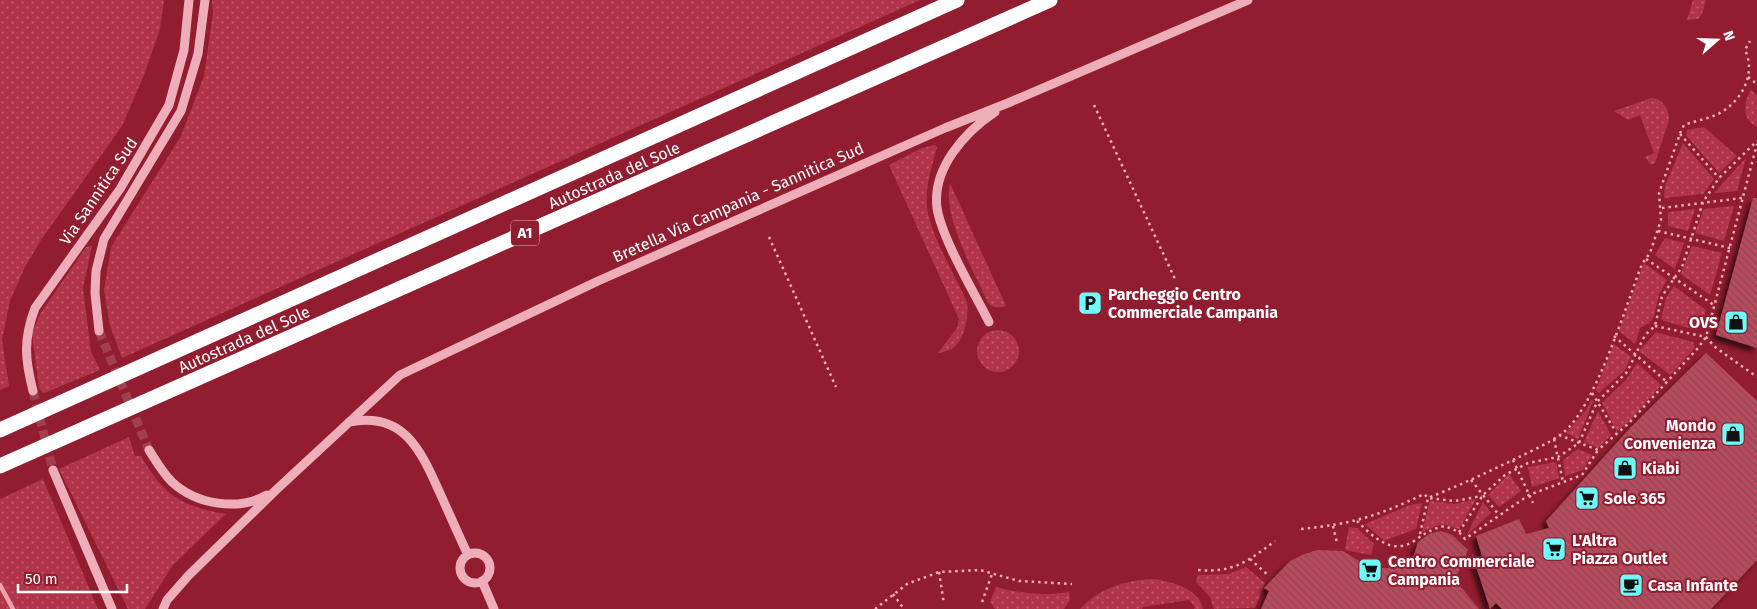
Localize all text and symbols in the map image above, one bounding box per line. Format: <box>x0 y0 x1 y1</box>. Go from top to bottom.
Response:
north arrow <box>1692 15 1742 65</box>
text: N <box>1719 28 1738 43</box>
street label: Via Sannitica Sud <box>55 134 141 249</box>
street label: Autostrada del Sole <box>545 138 683 213</box>
street label: Bretella Via Campania - Sannitica Sud <box>610 138 867 267</box>
road number: A1 <box>511 220 539 246</box>
place label: Parcheggio Centro Commerciale Campania <box>1108 285 1278 322</box>
parking icon: Parcheggio Centro Commerciale Campania <box>1077 290 1103 316</box>
street label: Autostrada del Sole <box>175 302 313 377</box>
shop icon: OVS <box>1723 309 1749 335</box>
place label: OVS <box>1689 313 1718 332</box>
place label: Mondo Convenienza <box>1624 416 1716 453</box>
shop icon: Mondo Convenienza <box>1720 421 1746 447</box>
shop icon: Kiabi <box>1612 455 1638 481</box>
place label: Kiabi <box>1642 459 1679 478</box>
supermarket icon: Sole 365 <box>1574 485 1600 511</box>
place label: Sole 365 <box>1604 489 1666 508</box>
place label: L'Altra Piazza Outlet <box>1572 531 1669 568</box>
supermarket icon: L'Altra Piazza Outlet <box>1541 536 1567 562</box>
place label: Centro Commerciale Campania <box>1388 552 1535 589</box>
supermarket icon: Centro Commerciale Campania <box>1357 557 1383 583</box>
scale bar <box>18 562 126 594</box>
text: 50 m <box>25 570 58 588</box>
cafe icon: Casa Infante <box>1618 572 1644 598</box>
place label: Casa Infante <box>1648 576 1738 595</box>

